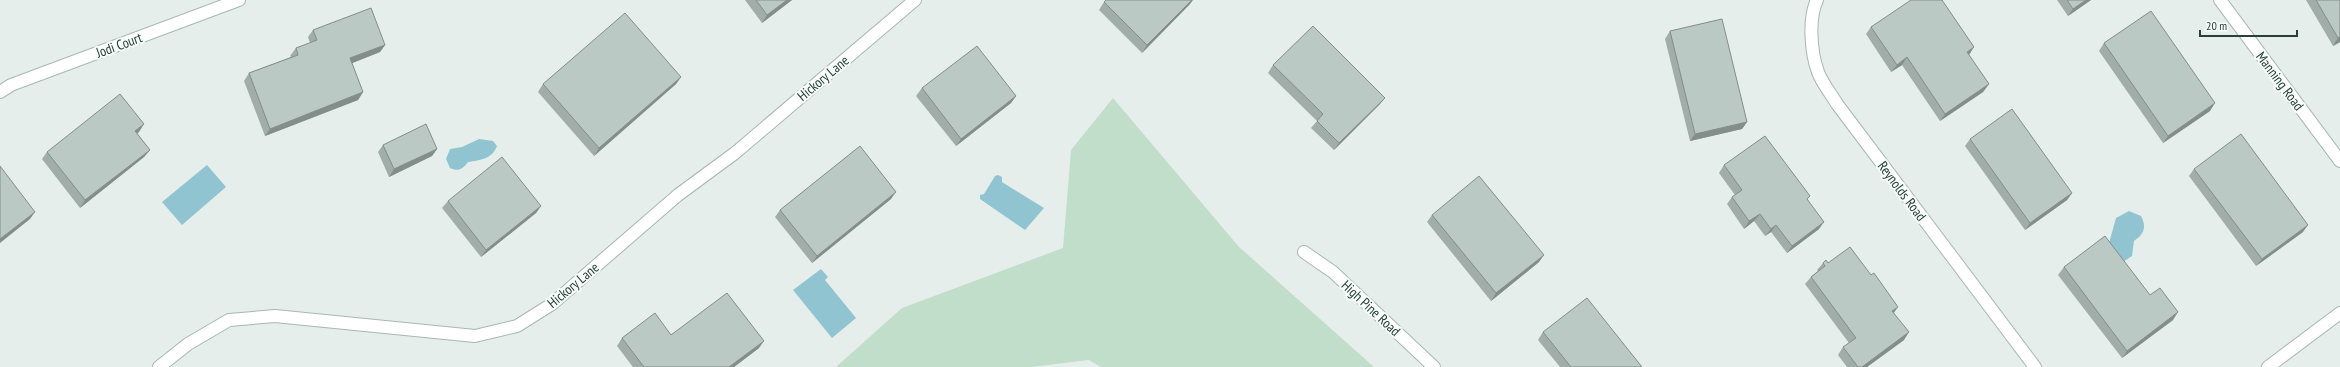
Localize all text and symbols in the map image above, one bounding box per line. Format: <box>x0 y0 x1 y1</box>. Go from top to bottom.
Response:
scale bar <box>2200 12 2297 38</box>
text: 20 m <box>2206 18 2227 33</box>
street label: Jodi Court <box>93 28 145 62</box>
street label: Manning Road <box>2252 48 2308 114</box>
street label: Hickory Lane <box>794 51 853 105</box>
street label: Reynolds Road <box>1874 158 1930 224</box>
street label: Hickory Lane <box>544 258 603 312</box>
street label: High Pine Road <box>1338 276 1404 340</box>

